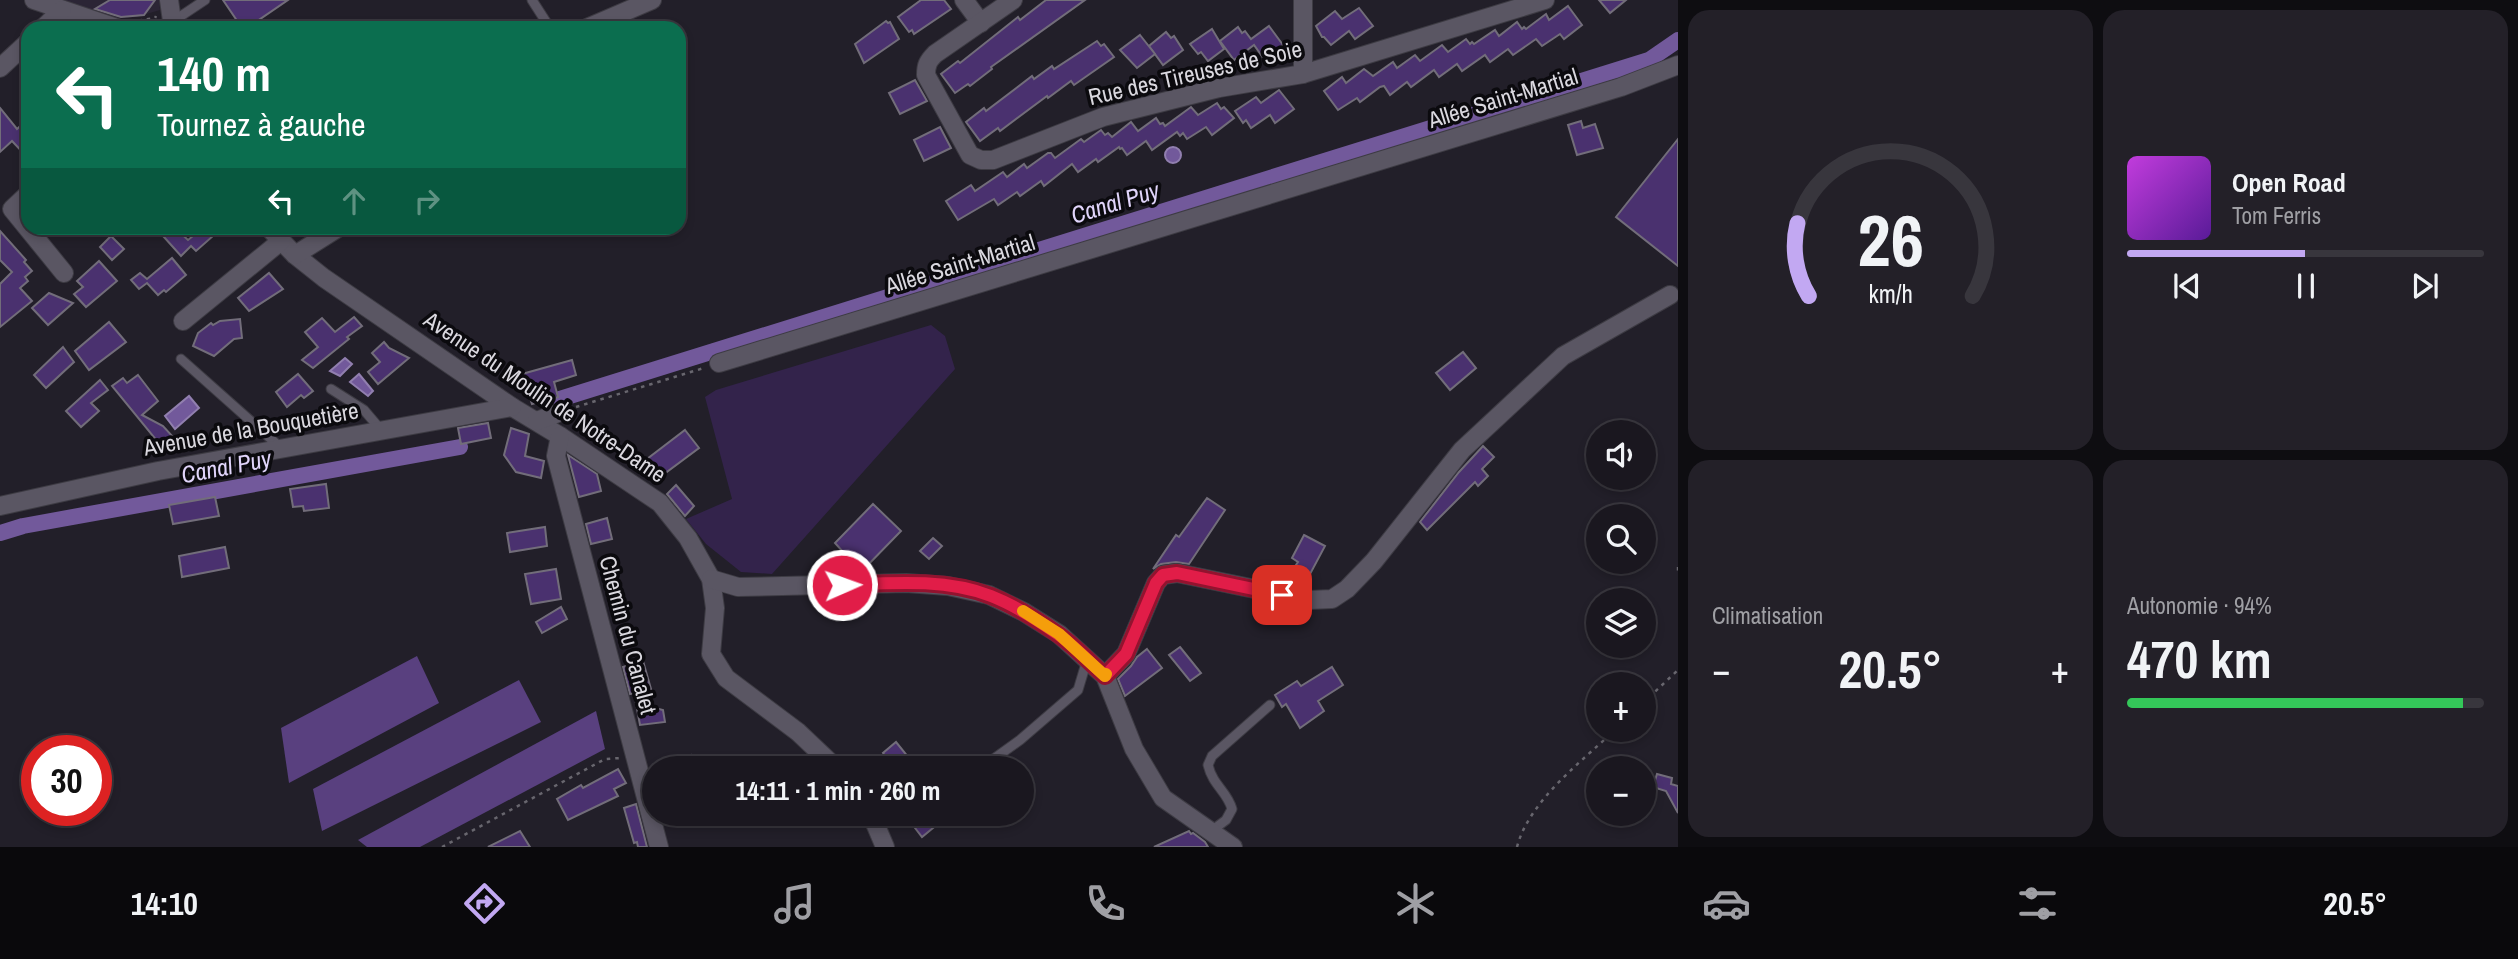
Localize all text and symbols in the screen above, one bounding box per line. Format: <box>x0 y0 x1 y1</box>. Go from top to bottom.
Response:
street label: Rue des Tireuses de Soie <box>1085 33 1305 112</box>
text: 140 m <box>157 40 271 106</box>
icon: left <box>42 49 133 140</box>
street label: Allée Saint-Martial <box>1423 60 1582 135</box>
text: Tournez à gauche <box>157 103 366 146</box>
text: Open Road <box>2232 165 2346 200</box>
water label: Canal Puy <box>1067 173 1164 231</box>
icon: left <box>262 182 300 220</box>
icon: ahead <box>335 182 373 220</box>
icon: right <box>408 182 446 220</box>
text: 26 <box>1857 192 1924 290</box>
text: Tom Ferris <box>2232 200 2321 231</box>
street label: Allée Saint-Martial <box>880 226 1039 301</box>
icon: previous <box>2168 267 2206 305</box>
icon: pause <box>2287 267 2325 305</box>
icon: next <box>2406 267 2444 305</box>
text: km/h <box>1868 277 1913 311</box>
street label: Avenue du Moulin de Notre-Dame <box>417 303 672 489</box>
street label: Avenue de la Bouquetière <box>140 394 361 463</box>
map controls <box>1586 420 1656 826</box>
button: sound <box>1586 420 1656 490</box>
water label: Canal Puy <box>178 441 275 490</box>
button: search <box>1586 504 1656 574</box>
position arrow <box>805 548 879 622</box>
street label: Chemin du Canalet <box>592 552 664 717</box>
pin <box>1252 565 1312 625</box>
icon: arrive <box>1263 576 1301 614</box>
button: layers <box>1586 588 1656 658</box>
text: Autonomie · 94% <box>2127 590 2272 621</box>
text: Climatisation <box>1712 600 1823 631</box>
text: 470 km <box>2127 624 2272 694</box>
text: 20.5° <box>1839 634 1942 704</box>
text: − <box>1712 644 1730 695</box>
text: + <box>2051 644 2069 695</box>
button: + <box>1586 672 1656 742</box>
speed limit sign: 30 <box>21 735 112 826</box>
button: − <box>1586 756 1656 826</box>
text: 14:11 · 1 min · 260 m <box>735 773 941 808</box>
icon: directions <box>460 879 509 928</box>
icon: music <box>770 879 819 928</box>
icon: phone <box>1081 879 1130 928</box>
icon: climate <box>1391 879 1440 928</box>
icon: car <box>1702 879 1751 928</box>
icon: filters <box>2013 879 2062 928</box>
text: 14:10 <box>131 882 198 925</box>
text: 20.5° <box>2323 882 2387 925</box>

